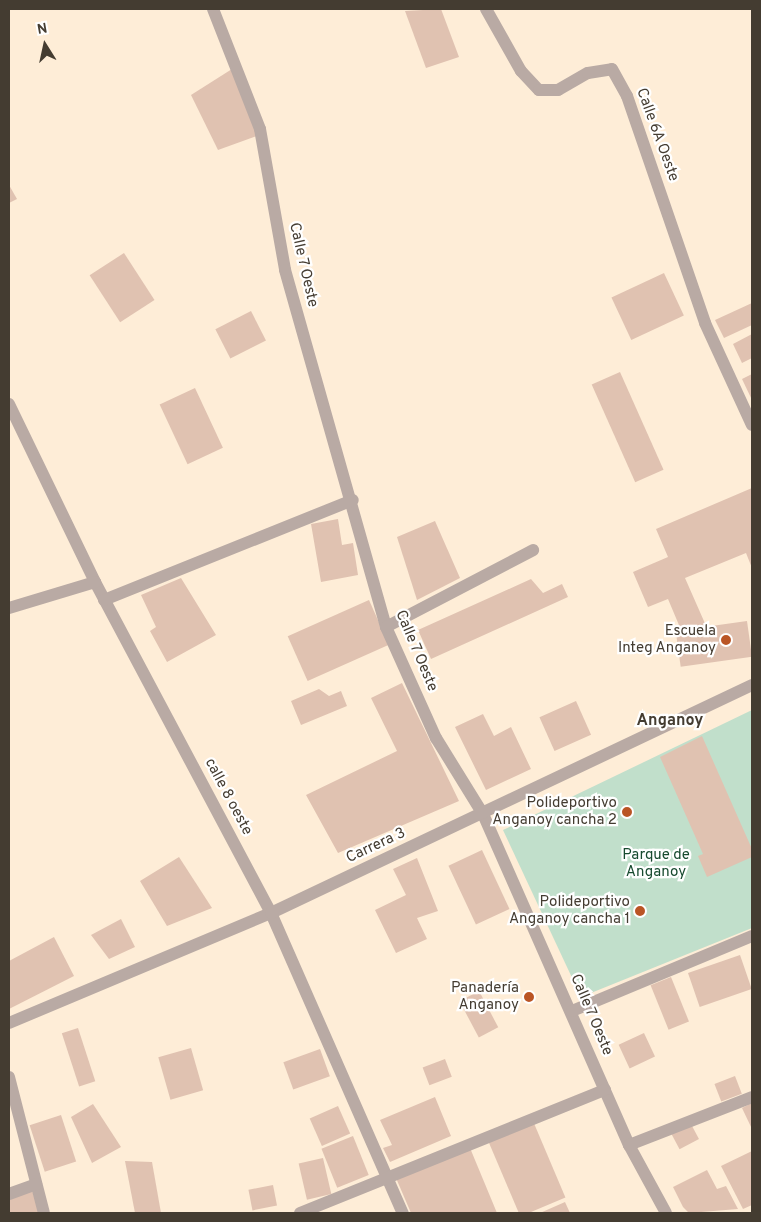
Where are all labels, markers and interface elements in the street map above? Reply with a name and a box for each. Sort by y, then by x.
north arrow [20,20,70,70]
text: N [36,20,49,39]
street label: Calle 6A Oeste [632,86,682,184]
street label: Calle 7 Oeste [284,220,322,310]
street label: Calle 7 Oeste [391,607,441,695]
place label: Escuela Integ Anganoy [617,622,716,657]
marker: Escuela Integ Anganoy [720,634,732,646]
district label: Anganoy [637,711,703,731]
street label: calle 8 oeste [200,756,256,838]
place label: Polideportivo Anganoy cancha 2 [492,794,617,829]
marker: Polideportivo Anganoy cancha 2 [621,806,633,818]
street label: Carrera 3 [344,824,408,868]
park label: Parque de Anganoy [622,846,690,881]
place label: Polideportivo Anganoy cancha 1 [509,893,630,928]
marker: Polideportivo Anganoy cancha 1 [634,905,646,917]
street label: Calle 7 Oeste [566,971,616,1059]
place label: Panadería Anganoy [451,979,519,1014]
marker: Panadería Anganoy [523,991,535,1003]

